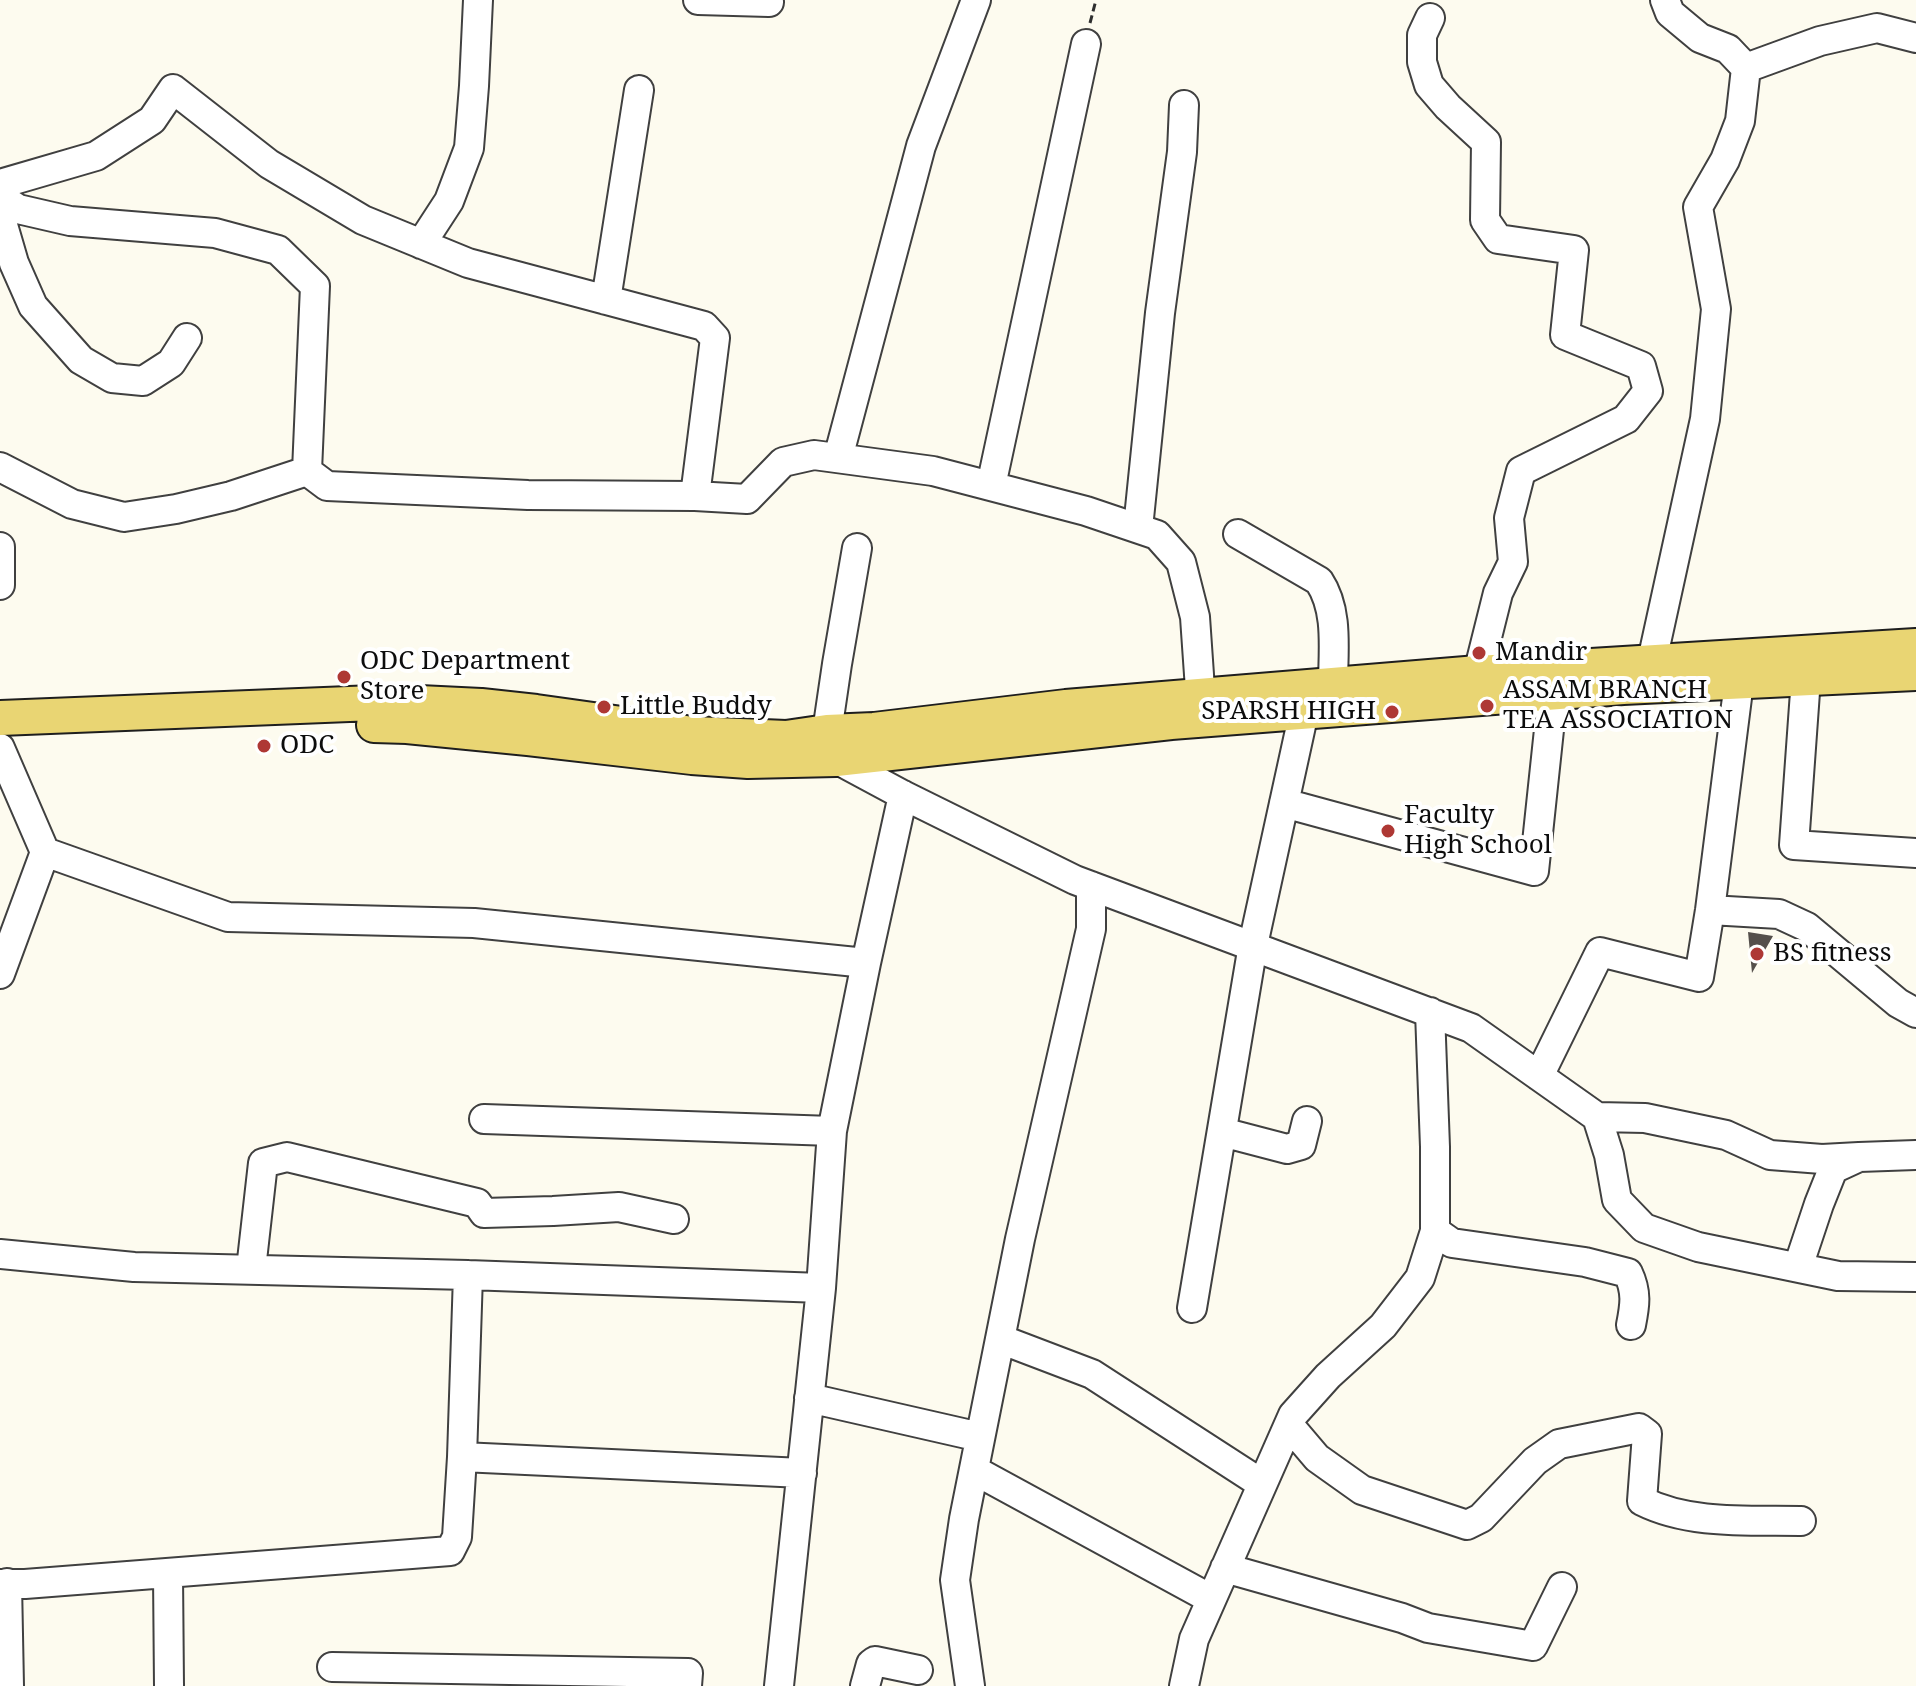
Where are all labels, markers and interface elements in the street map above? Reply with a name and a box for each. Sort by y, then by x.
place label: Mandir [1495,637,1587,669]
marker: Mandir [1470,644,1488,662]
place label: ODC Department Store [360,646,570,708]
marker: ODC Department Store [335,668,353,686]
place label: ASSAM BRANCH TEA ASSOCIATION [1503,675,1733,736]
place label: Little Buddy [620,691,772,723]
place label: SPARSH HIGH [1201,696,1376,728]
marker: ASSAM BRANCH TEA ASSOCIATION [1478,697,1496,715]
marker: Little Buddy [595,698,613,716]
marker: SPARSH HIGH [1383,703,1401,721]
place label: ODC [280,730,334,762]
marker: ODC [255,737,273,755]
place label: Faculty High School [1404,800,1552,862]
marker: Faculty High School [1379,822,1397,840]
place label: BS fitness [1773,938,1891,970]
marker: BS fitness [1748,945,1766,963]

